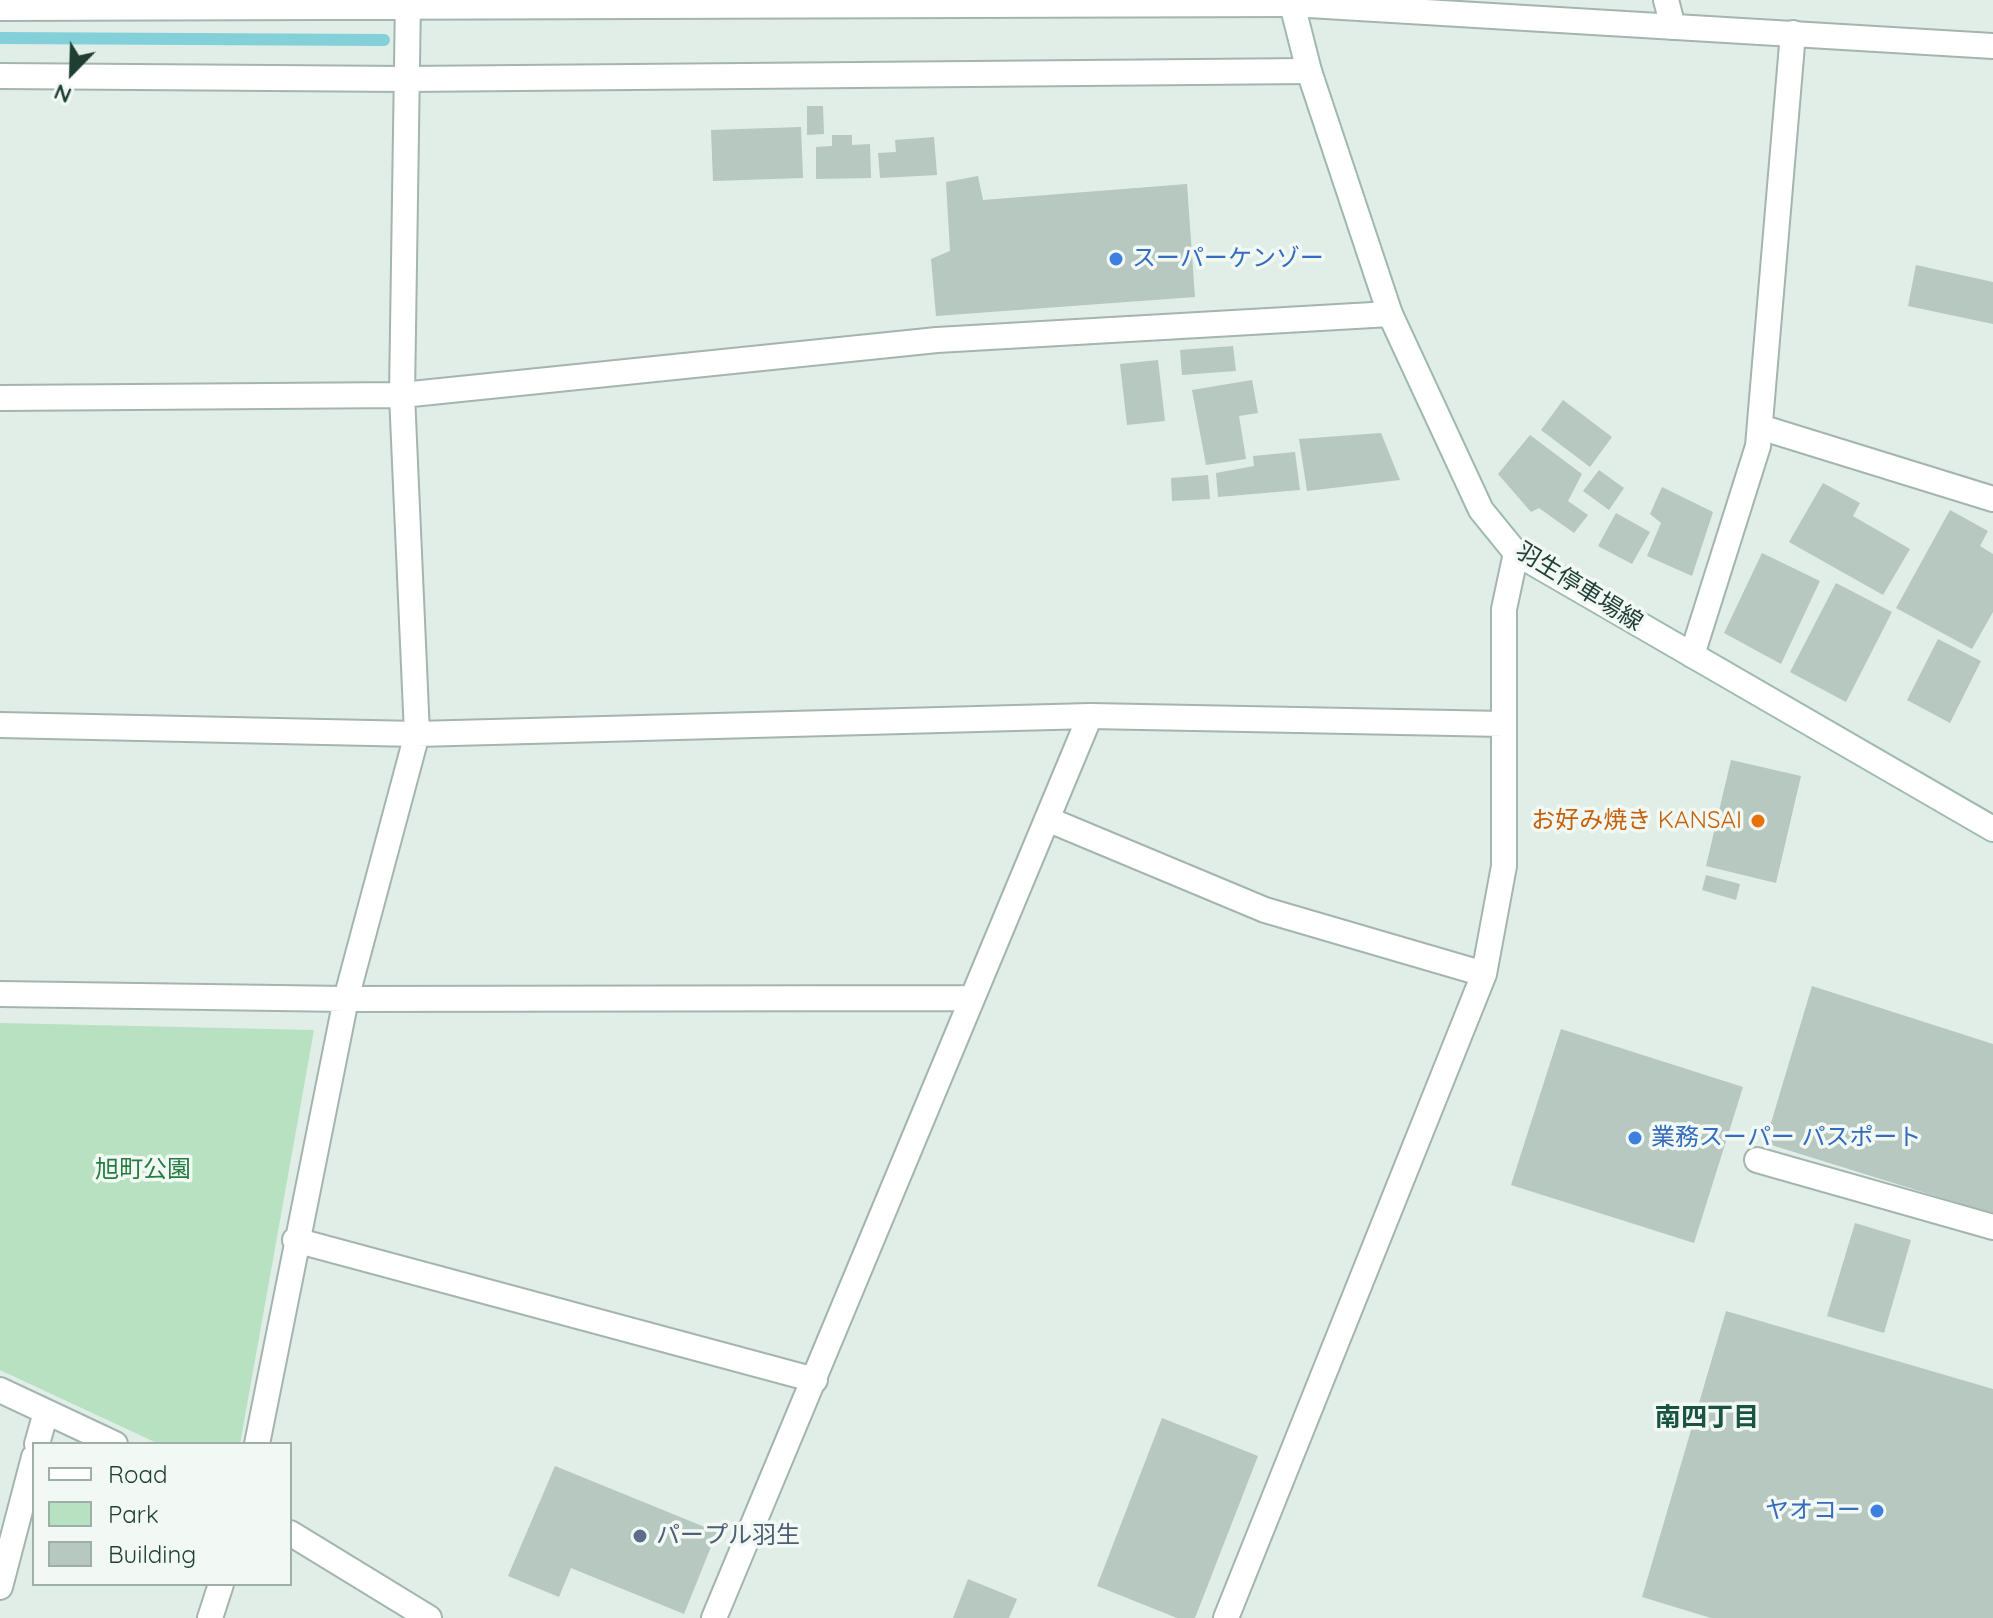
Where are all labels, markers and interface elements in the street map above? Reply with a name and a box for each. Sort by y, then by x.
north arrow [32,32,112,112]
text: N [50,78,76,110]
place label: スーパーケンゾー [1132,245,1324,273]
marker: スーパーケンゾー [1107,250,1125,268]
street label: 羽生停車場線 [1510,537,1648,637]
place label: お好み焼き KANSAI [1531,807,1742,835]
marker: お好み焼き KANSAI [1749,812,1767,830]
place label: 業務スーパー パスポート [1651,1124,1922,1152]
marker: 業務スーパー パスポート [1626,1129,1644,1147]
park label: 旭町公園 [95,1156,191,1184]
district label: 南四丁目 [1655,1402,1759,1434]
legend [32,1442,292,1586]
text: Road [108,1459,168,1489]
place label: ヤオコー [1765,1497,1861,1525]
text: Park [108,1499,159,1529]
marker: ヤオコー [1868,1502,1886,1520]
place label: パープル羽生 [656,1522,800,1550]
marker: パープル羽生 [631,1527,649,1545]
text: Building [108,1539,196,1569]

